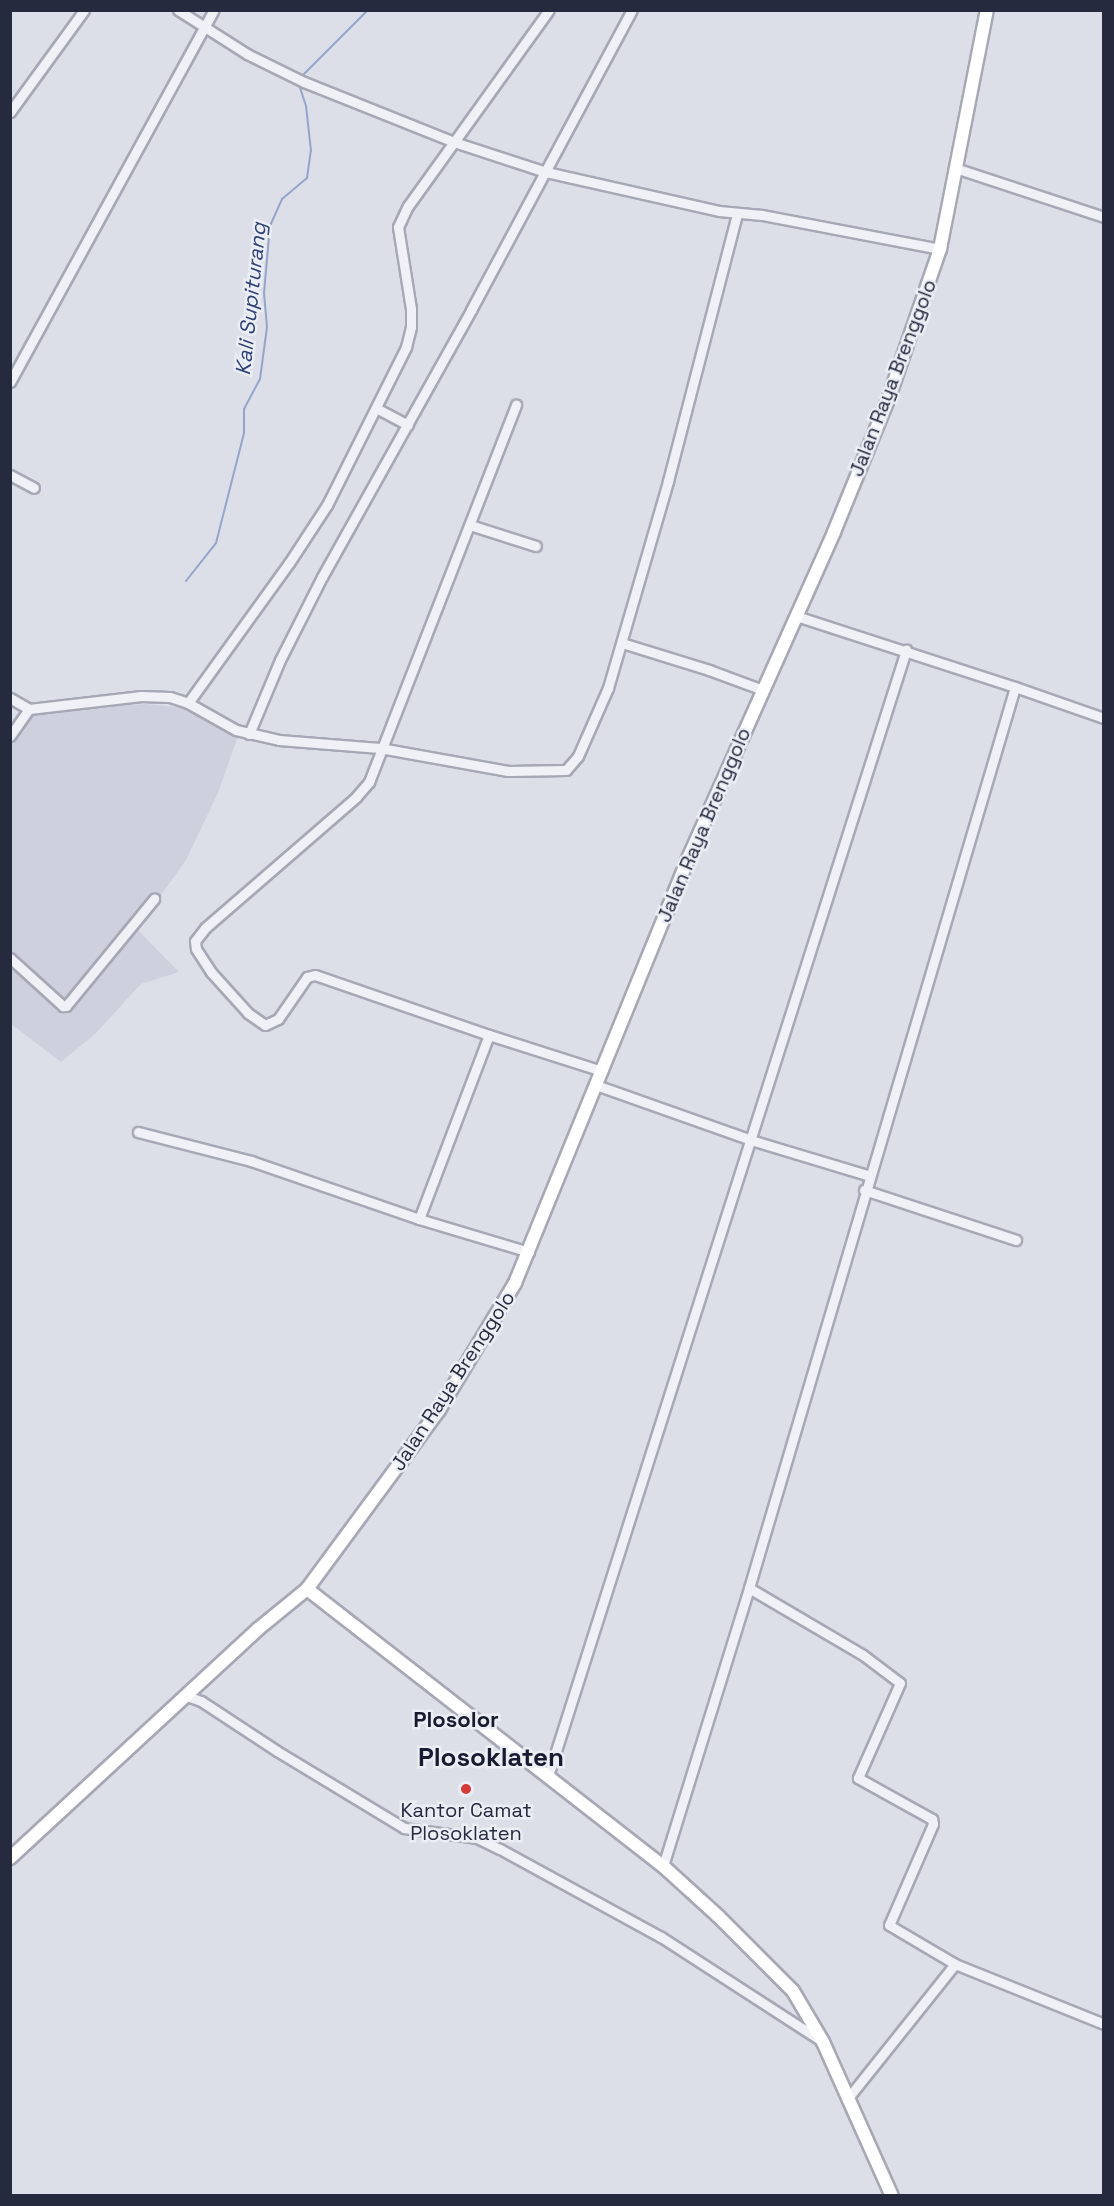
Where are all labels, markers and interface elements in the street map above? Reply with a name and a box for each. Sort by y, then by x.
water label: Kali Supiturang [230,221,272,377]
street label: Jalan Raya Brenggolo [844,276,942,480]
street label: Jalan Raya Brenggolo [652,724,756,926]
street label: Jalan Raya Brenggolo [386,1287,520,1475]
district label: Plosolor [413,1707,499,1733]
district label: Plosoklaten [418,1742,564,1774]
marker: Kantor Camat Plosoklaten [459,1782,473,1796]
place label: Kantor Camat Plosoklaten [400,1798,532,1845]

